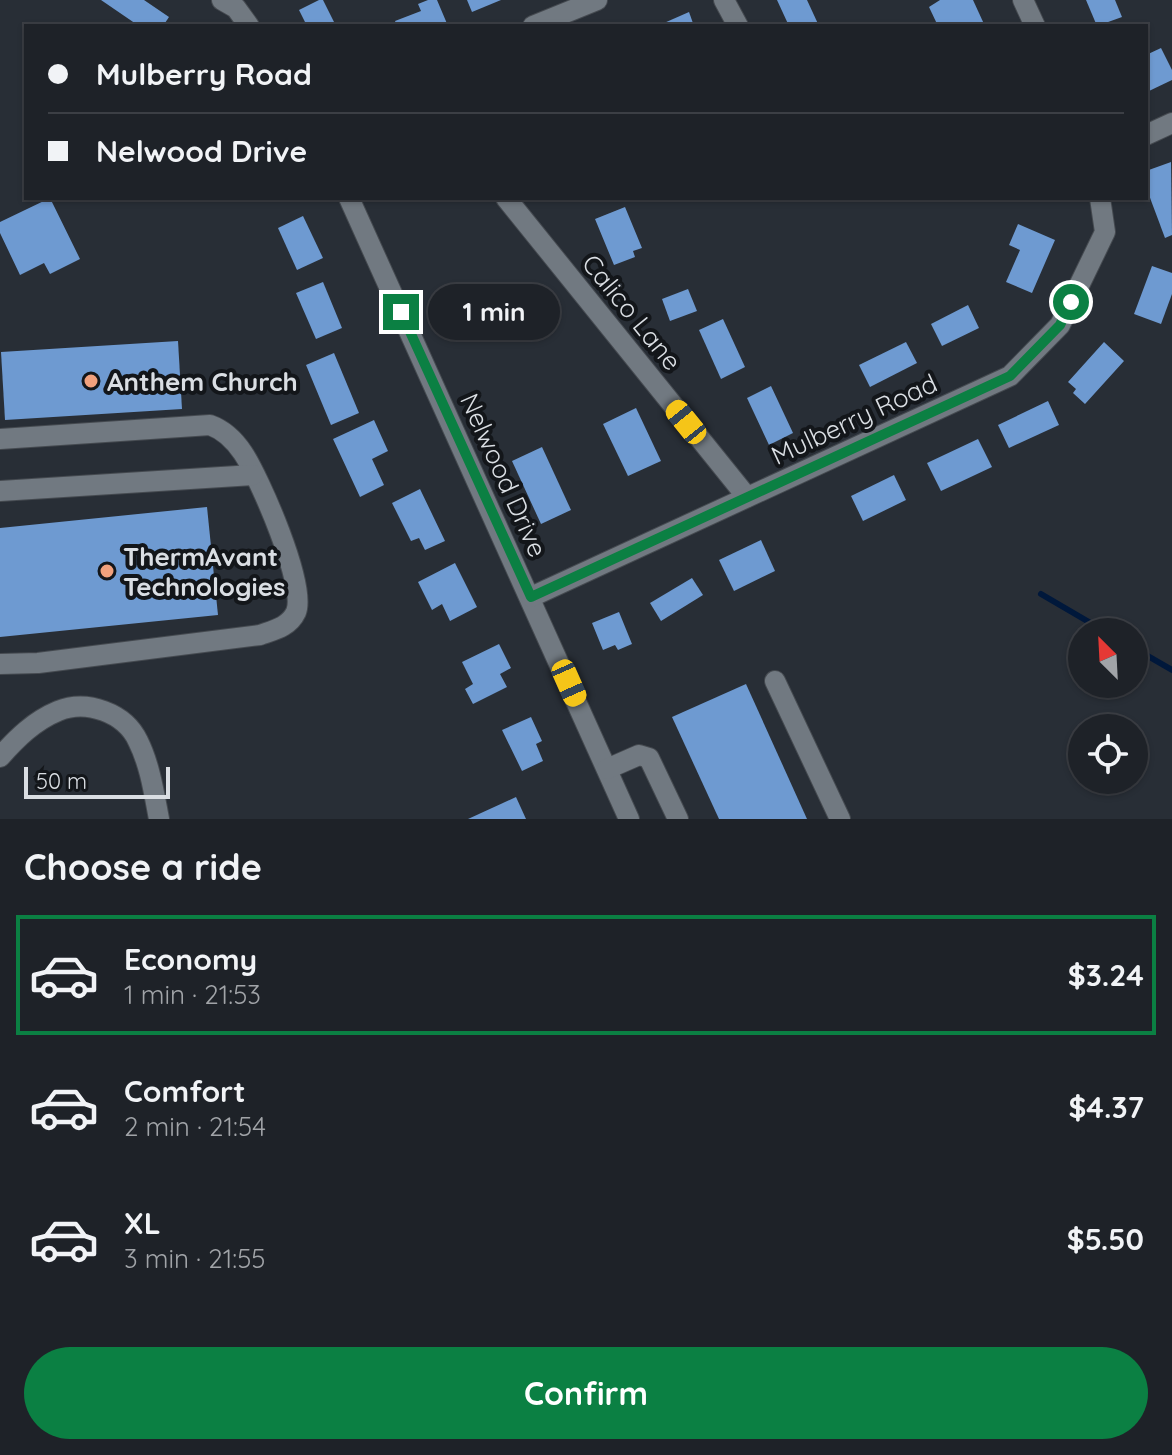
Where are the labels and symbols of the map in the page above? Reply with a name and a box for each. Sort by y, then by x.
street label: Calico Lane [575,247,689,377]
callout: 1 min [429,284,561,340]
route start [1053,284,1089,320]
route end [383,294,419,330]
place label: Anthem Church [107,365,298,398]
street label: Mulberry Road [766,366,942,472]
marker: Anthem Church [82,372,100,390]
street label: Nelwood Drive [453,388,555,562]
car [662,396,710,448]
place label: ThermAvant Technologies [123,540,286,603]
marker: ThermAvant Technologies [98,562,116,580]
north arrow [1068,618,1148,698]
car [548,656,590,710]
scale bar [24,763,170,799]

